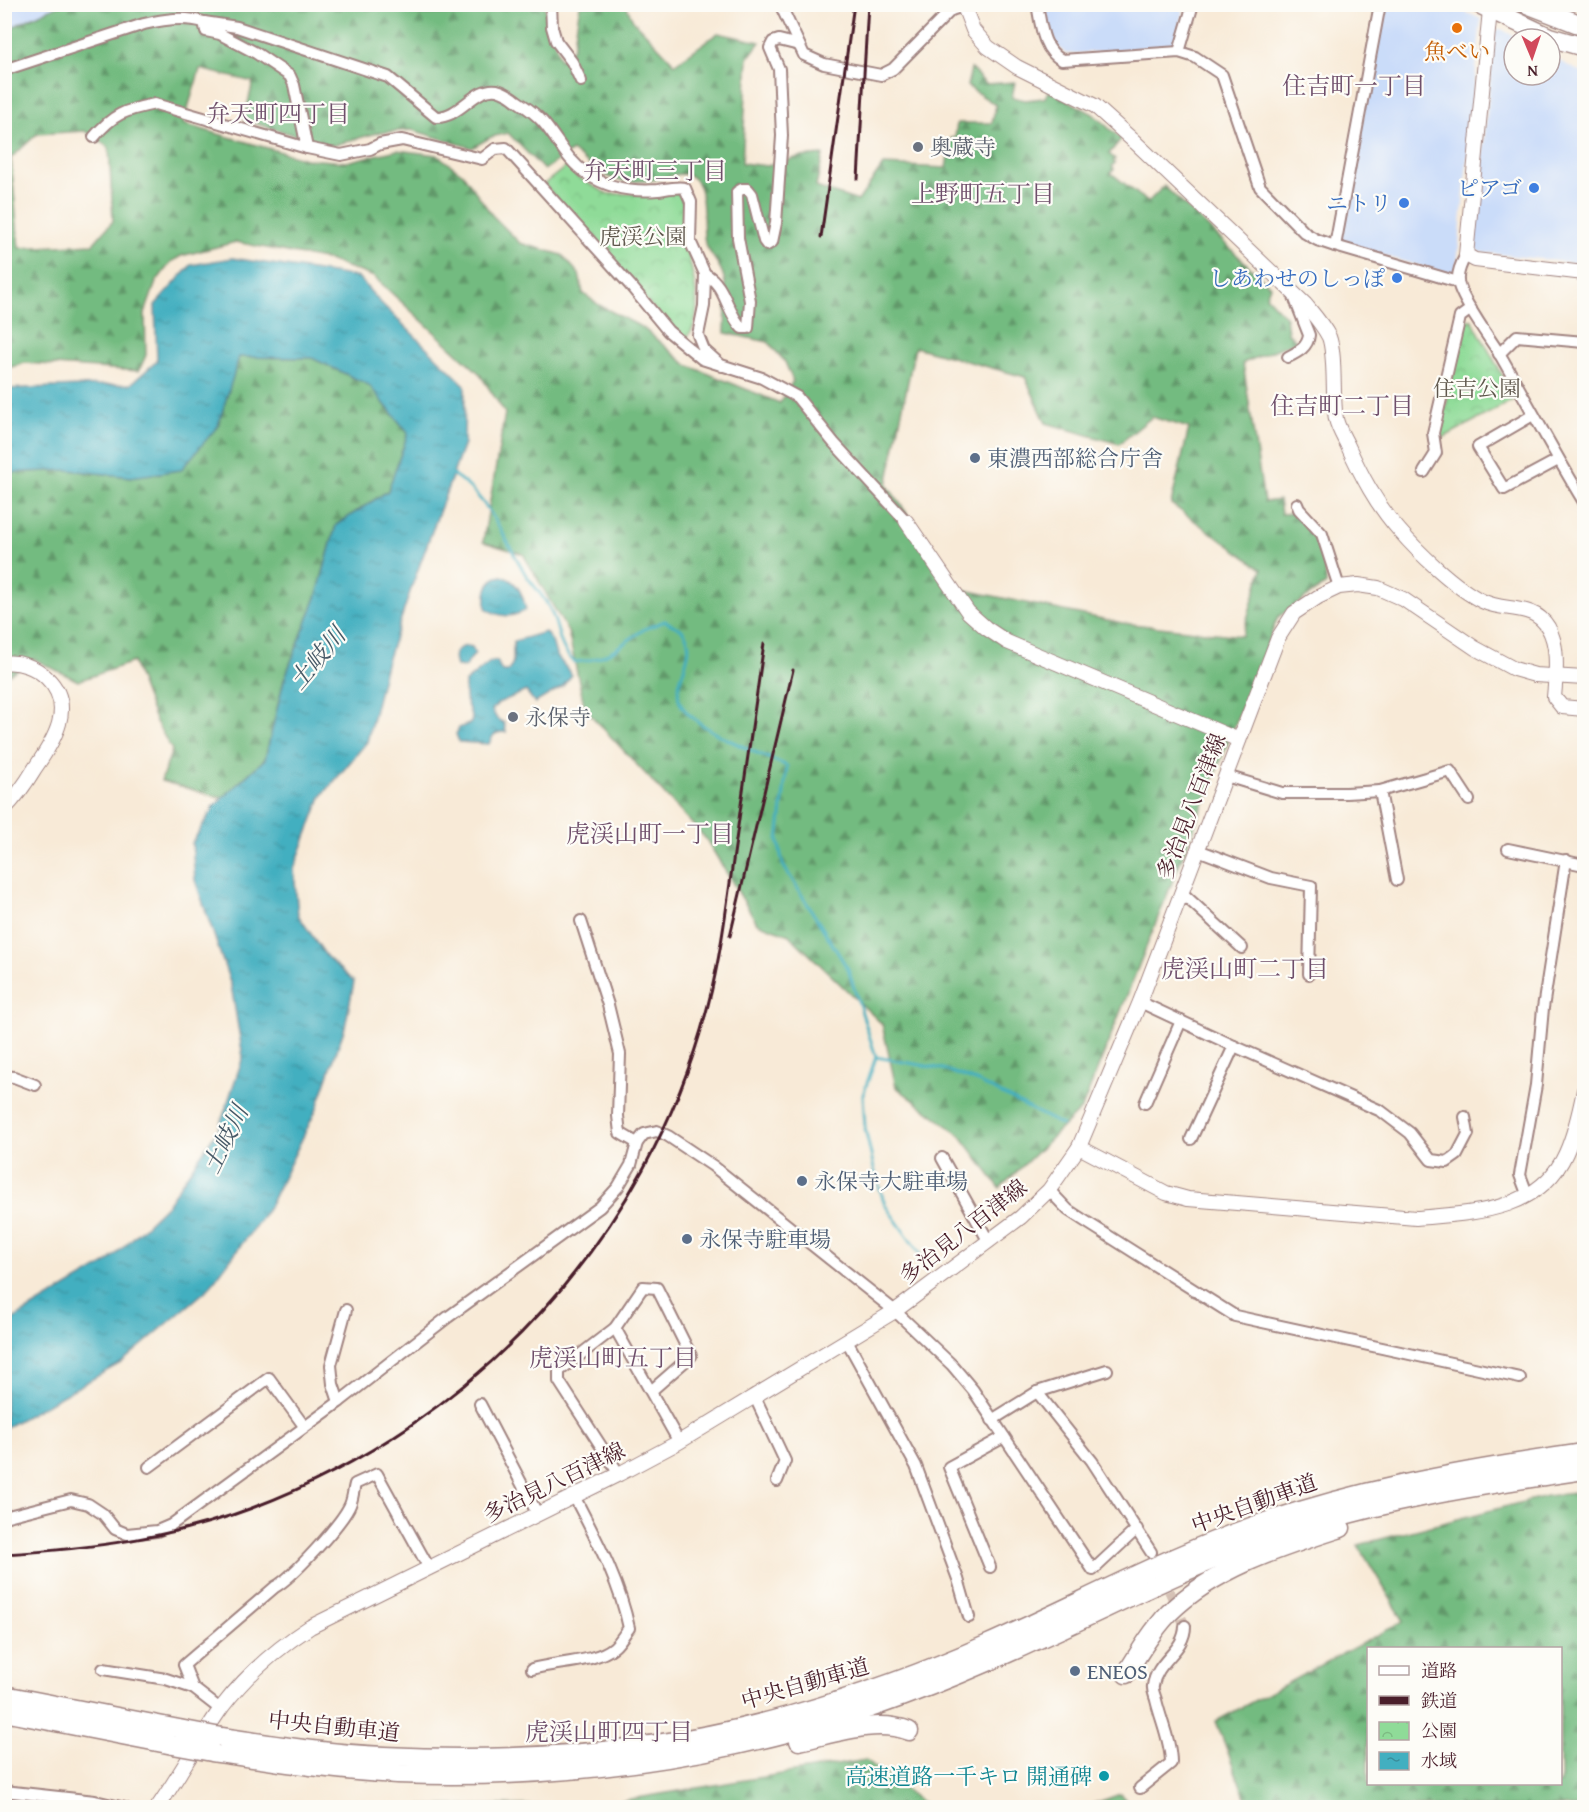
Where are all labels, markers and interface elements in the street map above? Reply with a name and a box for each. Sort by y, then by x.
marker: 魚べい [1450,21,1464,35]
north arrow [1502,27,1562,87]
place label: 魚べい [1424,35,1490,67]
text: N [1526,60,1538,84]
district label: 住吉町一丁目 [1282,68,1426,103]
district label: 弁天町四丁目 [206,96,350,131]
place label: 奥蔵寺 [930,131,996,163]
marker: 奥蔵寺 [911,140,925,154]
district label: 弁天町三丁目 [583,153,727,188]
place label: ピアゴ [1457,172,1522,204]
district label: 上野町五丁目 [911,176,1055,211]
marker: ピアゴ [1527,181,1541,195]
place label: ニトリ [1326,187,1392,219]
marker: ニトリ [1397,196,1411,210]
park label: 虎渓公園 [599,220,687,252]
place label: しあわせのしっぽ [1209,262,1385,294]
marker: しあわせのしっぽ [1390,271,1404,285]
park label: 住吉公園 [1433,372,1521,404]
district label: 住吉町二丁目 [1270,388,1414,423]
place label: 東濃西部総合庁舎 [987,442,1163,474]
marker: 東濃西部総合庁舎 [968,451,982,465]
water label: 土岐川 [280,617,355,697]
place label: 永保寺 [525,701,591,733]
marker: 永保寺 [506,710,520,724]
street label: 多治見八百津線 [1148,728,1234,884]
district label: 虎渓山町一丁目 [566,816,734,851]
district label: 虎渓山町二丁目 [1161,951,1329,986]
water label: 土岐川 [193,1096,258,1179]
place label: 永保寺大駐車場 [814,1165,968,1197]
street label: 多治見八百津線 [892,1171,1034,1291]
marker: 永保寺大駐車場 [795,1174,809,1188]
place label: 永保寺駐車場 [699,1223,831,1255]
marker: 永保寺駐車場 [680,1232,694,1246]
district label: 虎渓山町五丁目 [529,1340,697,1375]
street label: 多治見八百津線 [478,1434,630,1530]
street label: 中央自動車道 [1187,1465,1321,1541]
legend [1367,1647,1562,1785]
street label: 中央自動車道 [737,1649,873,1717]
place label: ENEOS [1087,1655,1148,1687]
text: 道路 [1421,1657,1457,1684]
marker: ENEOS [1068,1664,1082,1678]
text: 鉄道 [1421,1687,1457,1714]
street label: 中央自動車道 [267,1703,401,1749]
district label: 虎渓山町四丁目 [525,1714,693,1749]
text: 公園 [1421,1717,1457,1744]
text: 水域 [1421,1747,1457,1774]
place label: 高速道路一千キロ 開通碑 [845,1760,1092,1792]
marker: 高速道路一千キロ 開通碑 [1097,1769,1111,1783]

